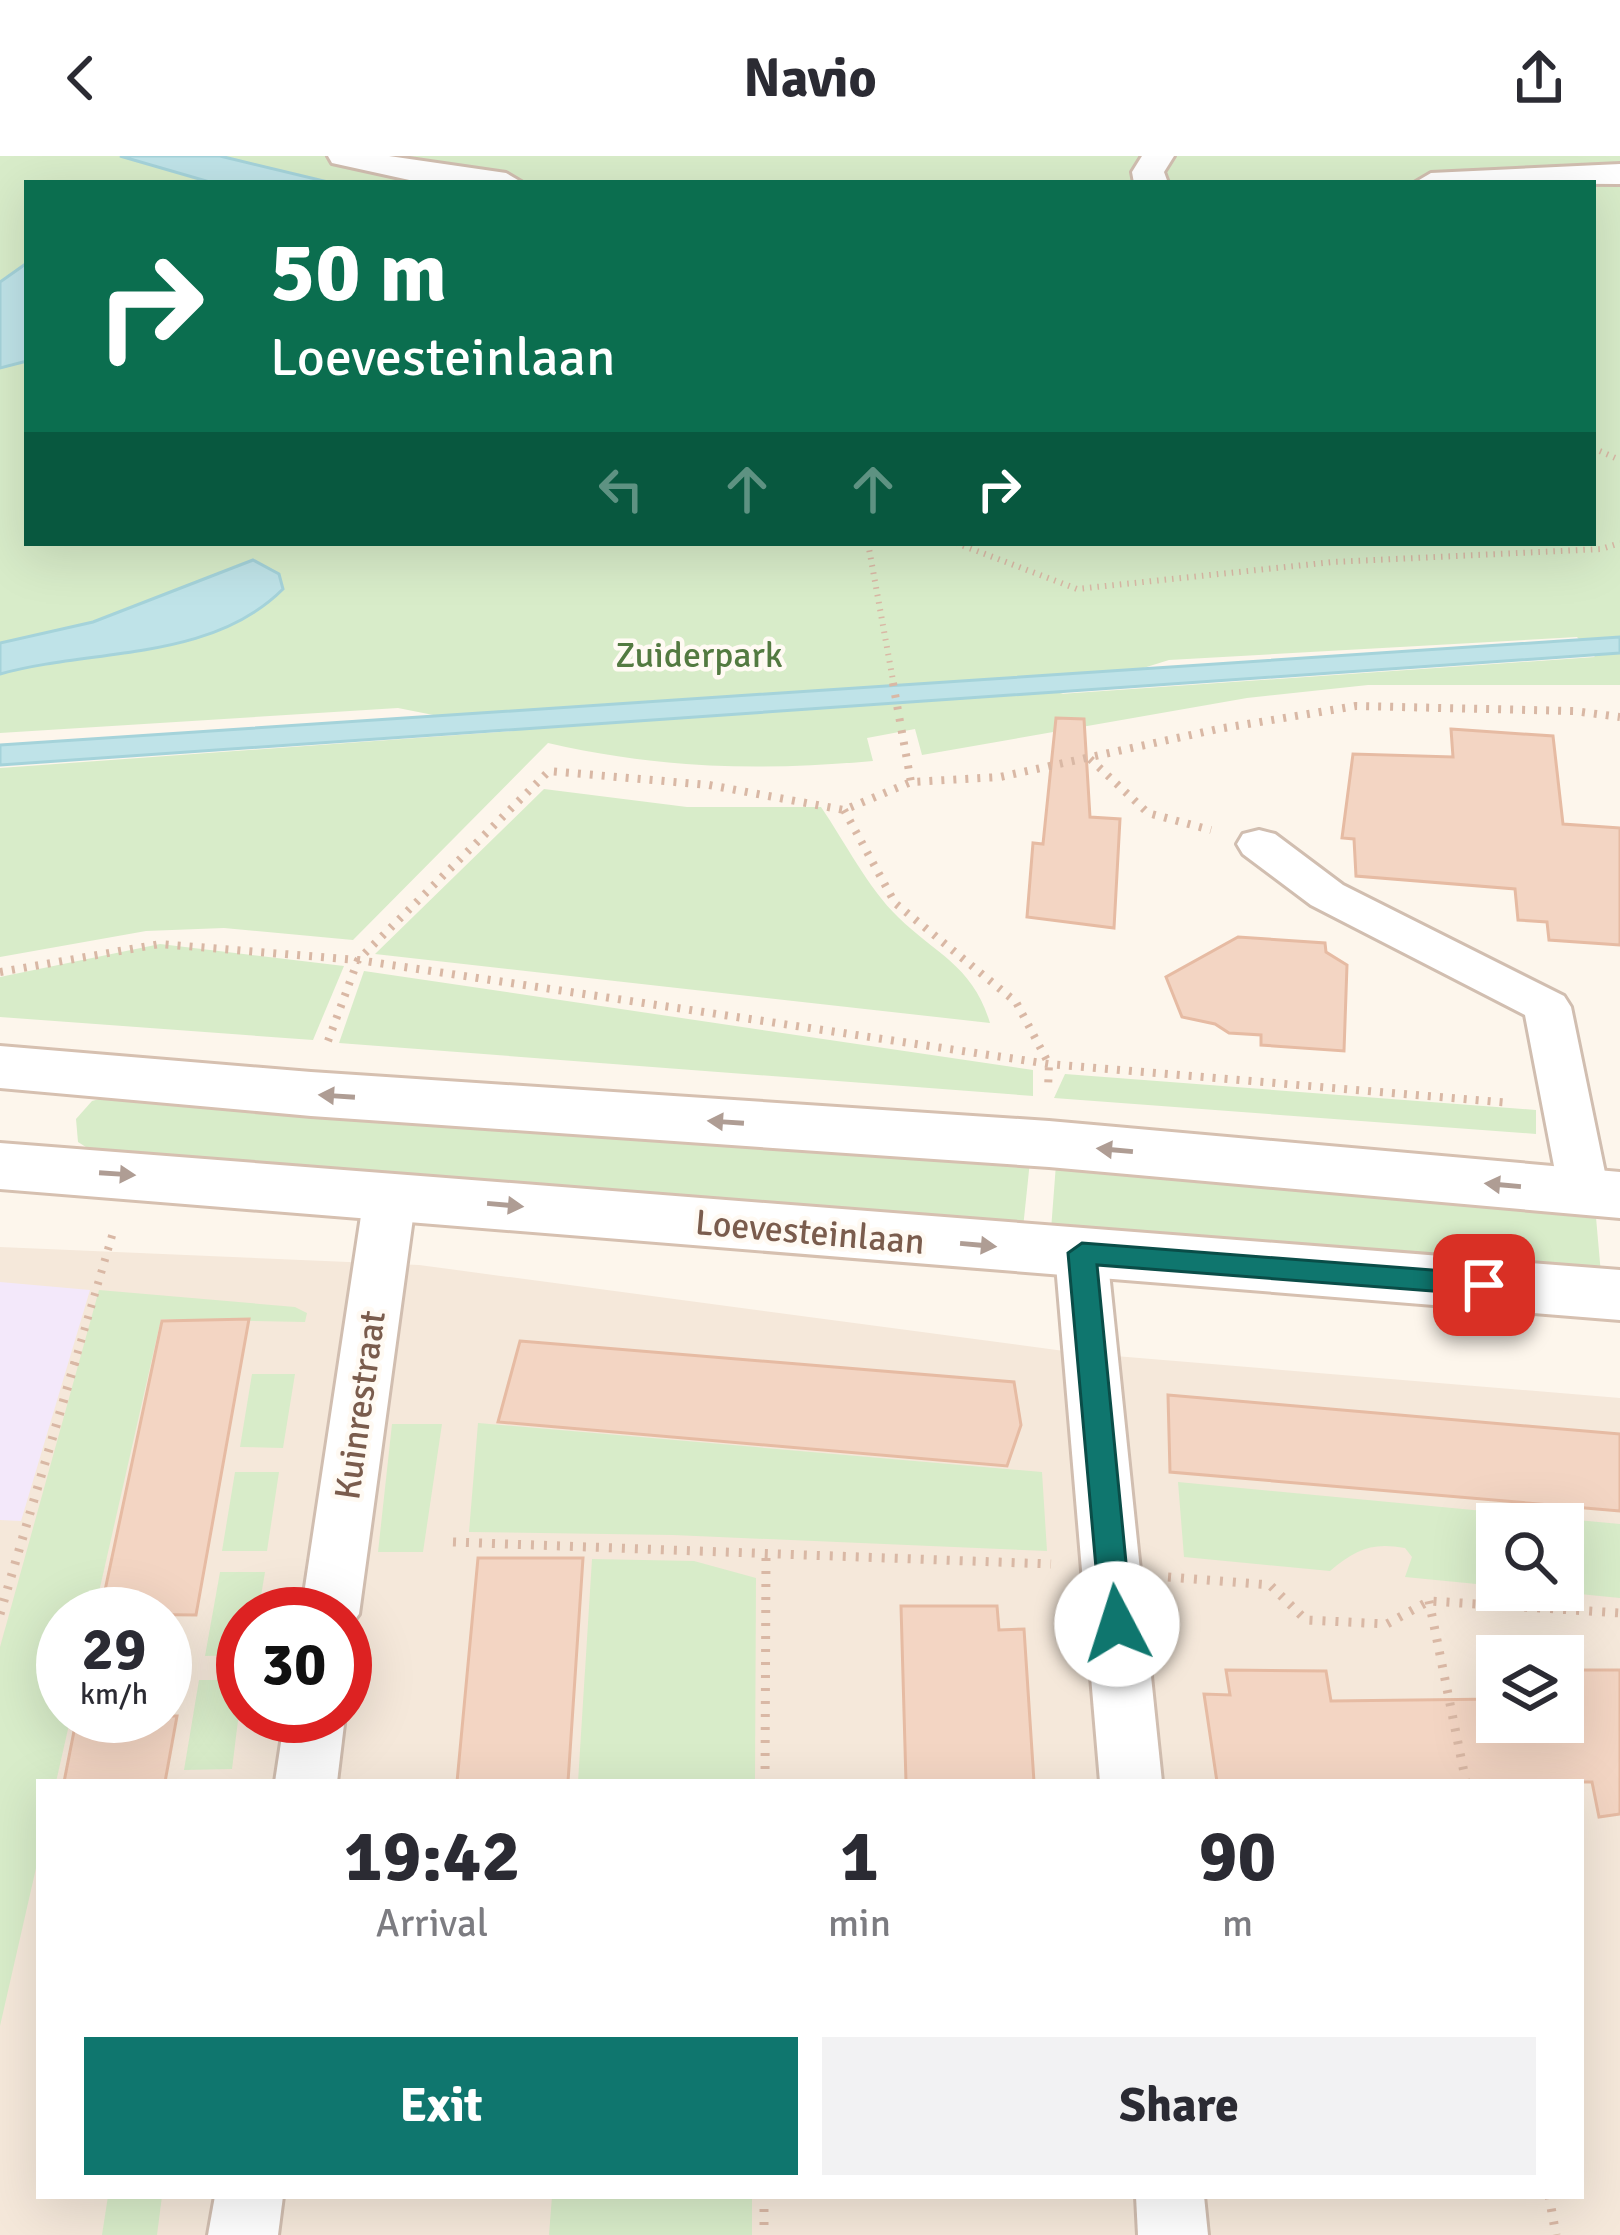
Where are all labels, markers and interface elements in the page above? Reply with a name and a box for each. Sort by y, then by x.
icon: back [48,45,114,111]
text: Navio [743,45,877,112]
icon: share [1506,45,1572,111]
text: 50 m [270,221,447,325]
icon: right [72,228,228,384]
text: Loevesteinlaan [270,324,615,391]
icon: left [588,456,654,522]
icon: ahead [714,456,780,522]
icon: ahead [840,456,906,522]
icon: right [966,456,1032,522]
park label: Zuiderpark [615,633,783,678]
one-way arrow [318,1086,355,1105]
one-way arrow [707,1113,744,1132]
one-way arrow [1096,1140,1133,1159]
one-way arrow [99,1165,136,1184]
one-way arrow [1484,1175,1522,1194]
one-way arrow [487,1196,525,1215]
street label: Loevesteinlaan [693,1200,927,1265]
pin [1433,1234,1535,1336]
one-way arrow [960,1236,997,1255]
icon: arrive [1451,1252,1517,1318]
street label: Kuinrestraat [325,1308,396,1503]
map controls [1476,1503,1584,1743]
button: search [1476,1503,1584,1611]
position arrow [1054,1561,1180,1687]
speed limit sign: 30 [216,1587,372,1743]
text: 29 [82,1613,146,1687]
button: layers [1476,1635,1584,1743]
text: km/h [80,1676,148,1713]
text: 19:42 [344,1812,520,1901]
text: 1 [840,1812,879,1901]
text: 90 [1199,1812,1276,1901]
text: Arrival [376,1899,488,1947]
text: min [828,1899,891,1947]
text: m [1222,1899,1253,1947]
button: Exit [84,2037,798,2175]
button: Share [822,2037,1536,2175]

